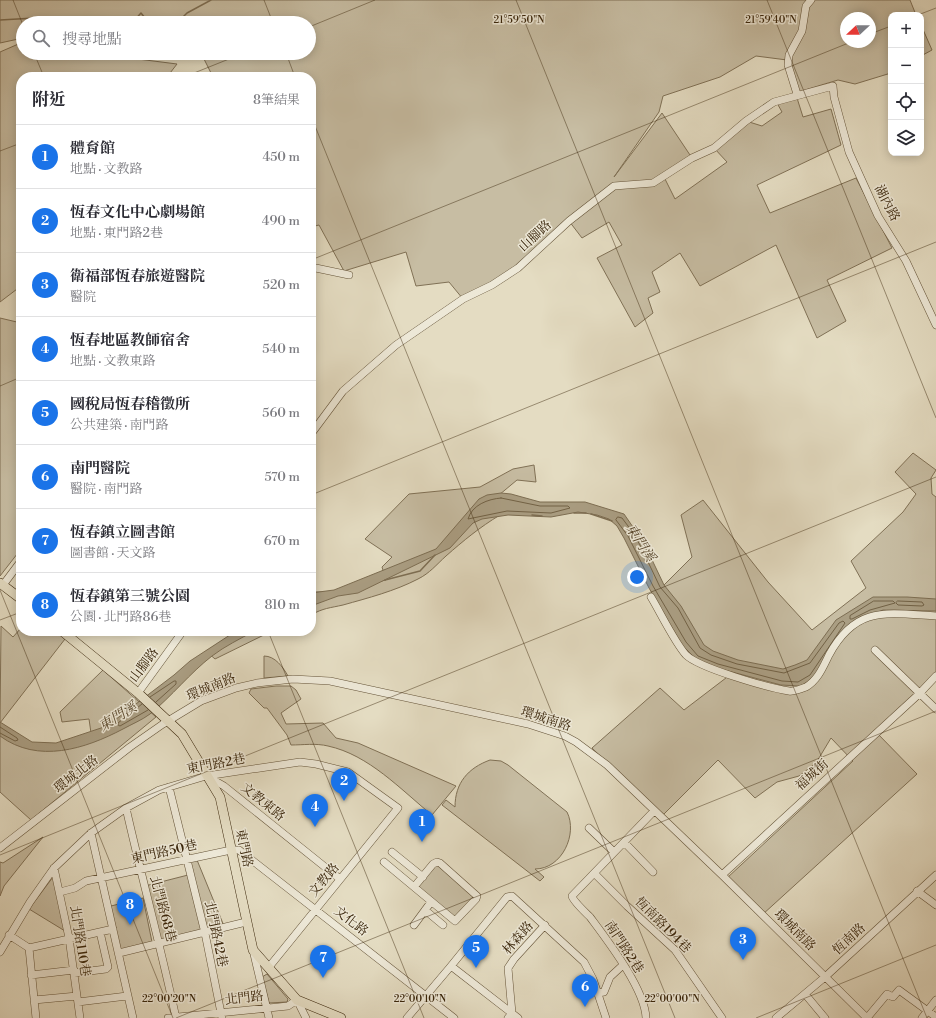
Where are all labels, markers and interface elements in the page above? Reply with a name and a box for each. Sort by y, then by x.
north arrow [840,12,876,48]
map controls [888,12,924,156]
button: + [888,12,924,48]
text: 21°59'50"N [493,14,545,26]
text: 21°59'40"N [745,14,797,26]
search box [16,16,316,60]
icon: search [30,27,52,49]
text: 搜尋地點 [62,30,122,49]
button: − [888,48,924,84]
button: locate [888,84,924,120]
text: 附近 [32,89,66,111]
text: 8筆結果 [253,92,300,108]
button: layers [888,120,924,156]
text: 體育館 [70,139,115,158]
text: 1 [42,149,48,165]
text: 450 m [262,149,300,165]
text: 地點 · 文教路 [70,161,143,177]
street label: 湖內路 [871,182,903,224]
text: 恆春文化中心劇場館 [70,203,205,222]
text: 2 [41,213,49,229]
text: 490 m [262,213,300,229]
street label: 山腳路 [515,217,555,255]
text: 地點 · 東門路2巷 [70,225,163,241]
text: 衛福部恆春旅遊醫院 [70,267,205,286]
text: 3 [41,277,49,293]
text: 520 m [263,277,300,293]
text: 醫院 [70,289,96,305]
text: 恆春地區教師宿舍 [70,331,190,350]
text: 4 [41,341,49,357]
text: 540 m [262,341,300,357]
text: 地點 · 文教東路 [70,353,156,369]
text: 國稅局恆春稽徵所 [70,395,190,414]
text: 5 [41,405,49,421]
text: 560 m [262,405,300,421]
text: 公共建築 · 南門路 [70,417,169,433]
text: 南門醫院 [70,459,130,478]
text: 6 [41,469,49,485]
text: 570 m [264,469,300,485]
text: 醫院 · 南門路 [70,481,143,497]
water label: 東門溪 [621,520,660,567]
text: 恆春鎮立圖書館 [70,523,175,542]
text: 7 [41,533,49,549]
text: 670 m [264,533,300,549]
text: 圖書館 · 天文路 [70,545,156,561]
your location [627,567,647,587]
text: 恆春鎮第三號公園 [70,587,190,606]
text: 8 [41,597,49,613]
text: 810 m [264,597,300,613]
text: 公園 · 北門路86巷 [70,609,171,625]
street label: 山腳路 [126,645,162,685]
street label: 環城南路 [184,670,238,704]
water label: 東門溪 [95,697,142,736]
street label: 環城南路 [519,703,573,735]
street label: 東門路2巷 [185,750,247,778]
street label: 環城北路 [51,752,101,796]
street label: 福城街 [792,756,832,794]
pin: 2 [331,768,357,801]
street label: 文教東路 [238,779,288,825]
pin: 4 [302,794,328,827]
pin: 1 [409,809,435,842]
street label: 東門路 [232,827,256,869]
street label: 東門路50巷 [129,837,199,867]
street label: 文教路 [305,860,343,900]
street label: 北門路68巷 [146,874,180,944]
pin: 8 [117,892,143,925]
street label: 恆南路194巷 [632,894,694,956]
street label: 北門路42巷 [201,899,231,969]
street label: 文化路 [331,903,371,939]
street label: 北門路110巷 [66,904,94,978]
street label: 環城南路 [771,906,819,954]
street label: 林森路 [499,918,537,958]
street label: 南門路2巷 [601,918,647,976]
street label: 恆南路 [829,920,869,958]
pin: 3 [730,927,756,960]
pin: 5 [463,935,489,968]
pin: 7 [310,945,336,978]
pin: 6 [572,974,598,1007]
street label: 北門路 [224,988,264,1008]
text: 22°00'20"N [142,993,197,1005]
text: 22°00'10"N [394,993,447,1005]
text: 22°00'00"N [644,993,700,1005]

